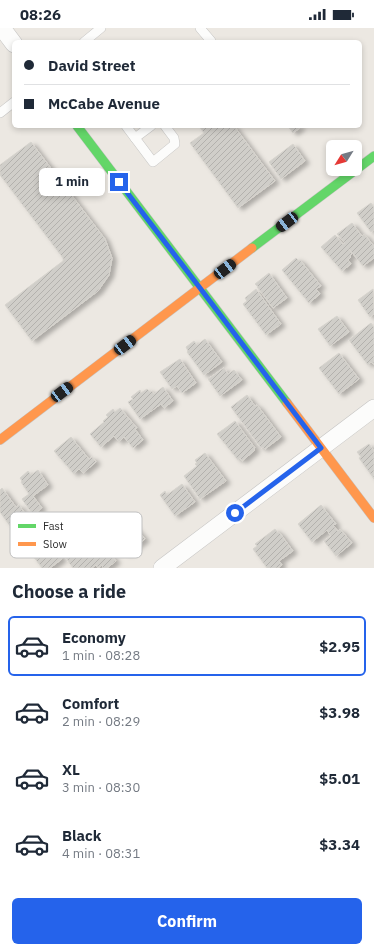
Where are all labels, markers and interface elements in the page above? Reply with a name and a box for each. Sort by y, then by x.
text: 08:26 [20,5,61,24]
text: David Street [48,56,135,75]
text: McCabe Avenue [48,94,160,113]
north arrow [326,140,362,176]
map controls [326,140,362,176]
callout: 1 min [39,168,105,196]
text: 1 min [55,173,89,190]
route end [110,173,128,191]
car [274,210,300,234]
car [212,257,238,281]
car [112,333,138,357]
car [49,380,75,404]
route start [226,504,244,522]
legend [10,512,142,558]
text: Fast [43,519,64,533]
text: Slow [43,537,67,551]
text: Choose a ride [12,580,126,603]
icon: car [14,628,50,664]
text: Economy [62,628,126,647]
text: $2.95 [319,637,360,656]
text: 1 min · 08:28 [62,647,140,664]
icon: car [14,694,50,730]
text: Comfort [62,694,119,713]
text: $3.98 [319,703,360,722]
text: 2 min · 08:29 [62,713,140,730]
icon: car [14,760,50,796]
text: XL [62,760,80,779]
text: $5.01 [319,769,360,788]
text: 3 min · 08:30 [62,779,140,796]
icon: car [14,826,50,862]
text: Black [62,826,102,845]
text: $3.34 [319,835,360,854]
text: 4 min · 08:31 [62,845,140,862]
button: Confirm [12,898,362,944]

